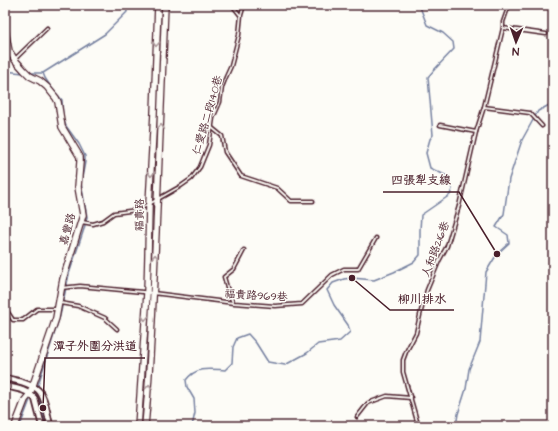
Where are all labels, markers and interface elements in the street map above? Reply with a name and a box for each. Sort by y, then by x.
north arrow [496,22,536,62]
one-way arrow [152,41,161,47]
text: N [512,44,519,59]
street label: 仁愛路二段140巷 [189,74,226,157]
one-way arrow [156,124,165,130]
callout: 四張犁支線 [383,168,459,192]
one-way arrow [146,171,155,177]
text: 四張犁支線 [391,172,451,189]
street label: 福貴路 [132,198,147,232]
street label: 嘉豐路 [56,211,79,247]
street label: 人和路216巷 [418,219,453,279]
one-way arrow [151,254,159,260]
street label: 福貴路969巷 [224,286,288,305]
callout: 柳川排水 [390,286,454,310]
text: 柳川排水 [398,291,447,308]
one-way arrow [141,315,150,321]
callout: 潭子外圍分洪道 [45,334,145,358]
text: 潭子外圍分洪道 [53,338,137,355]
one-way arrow [144,384,153,390]

